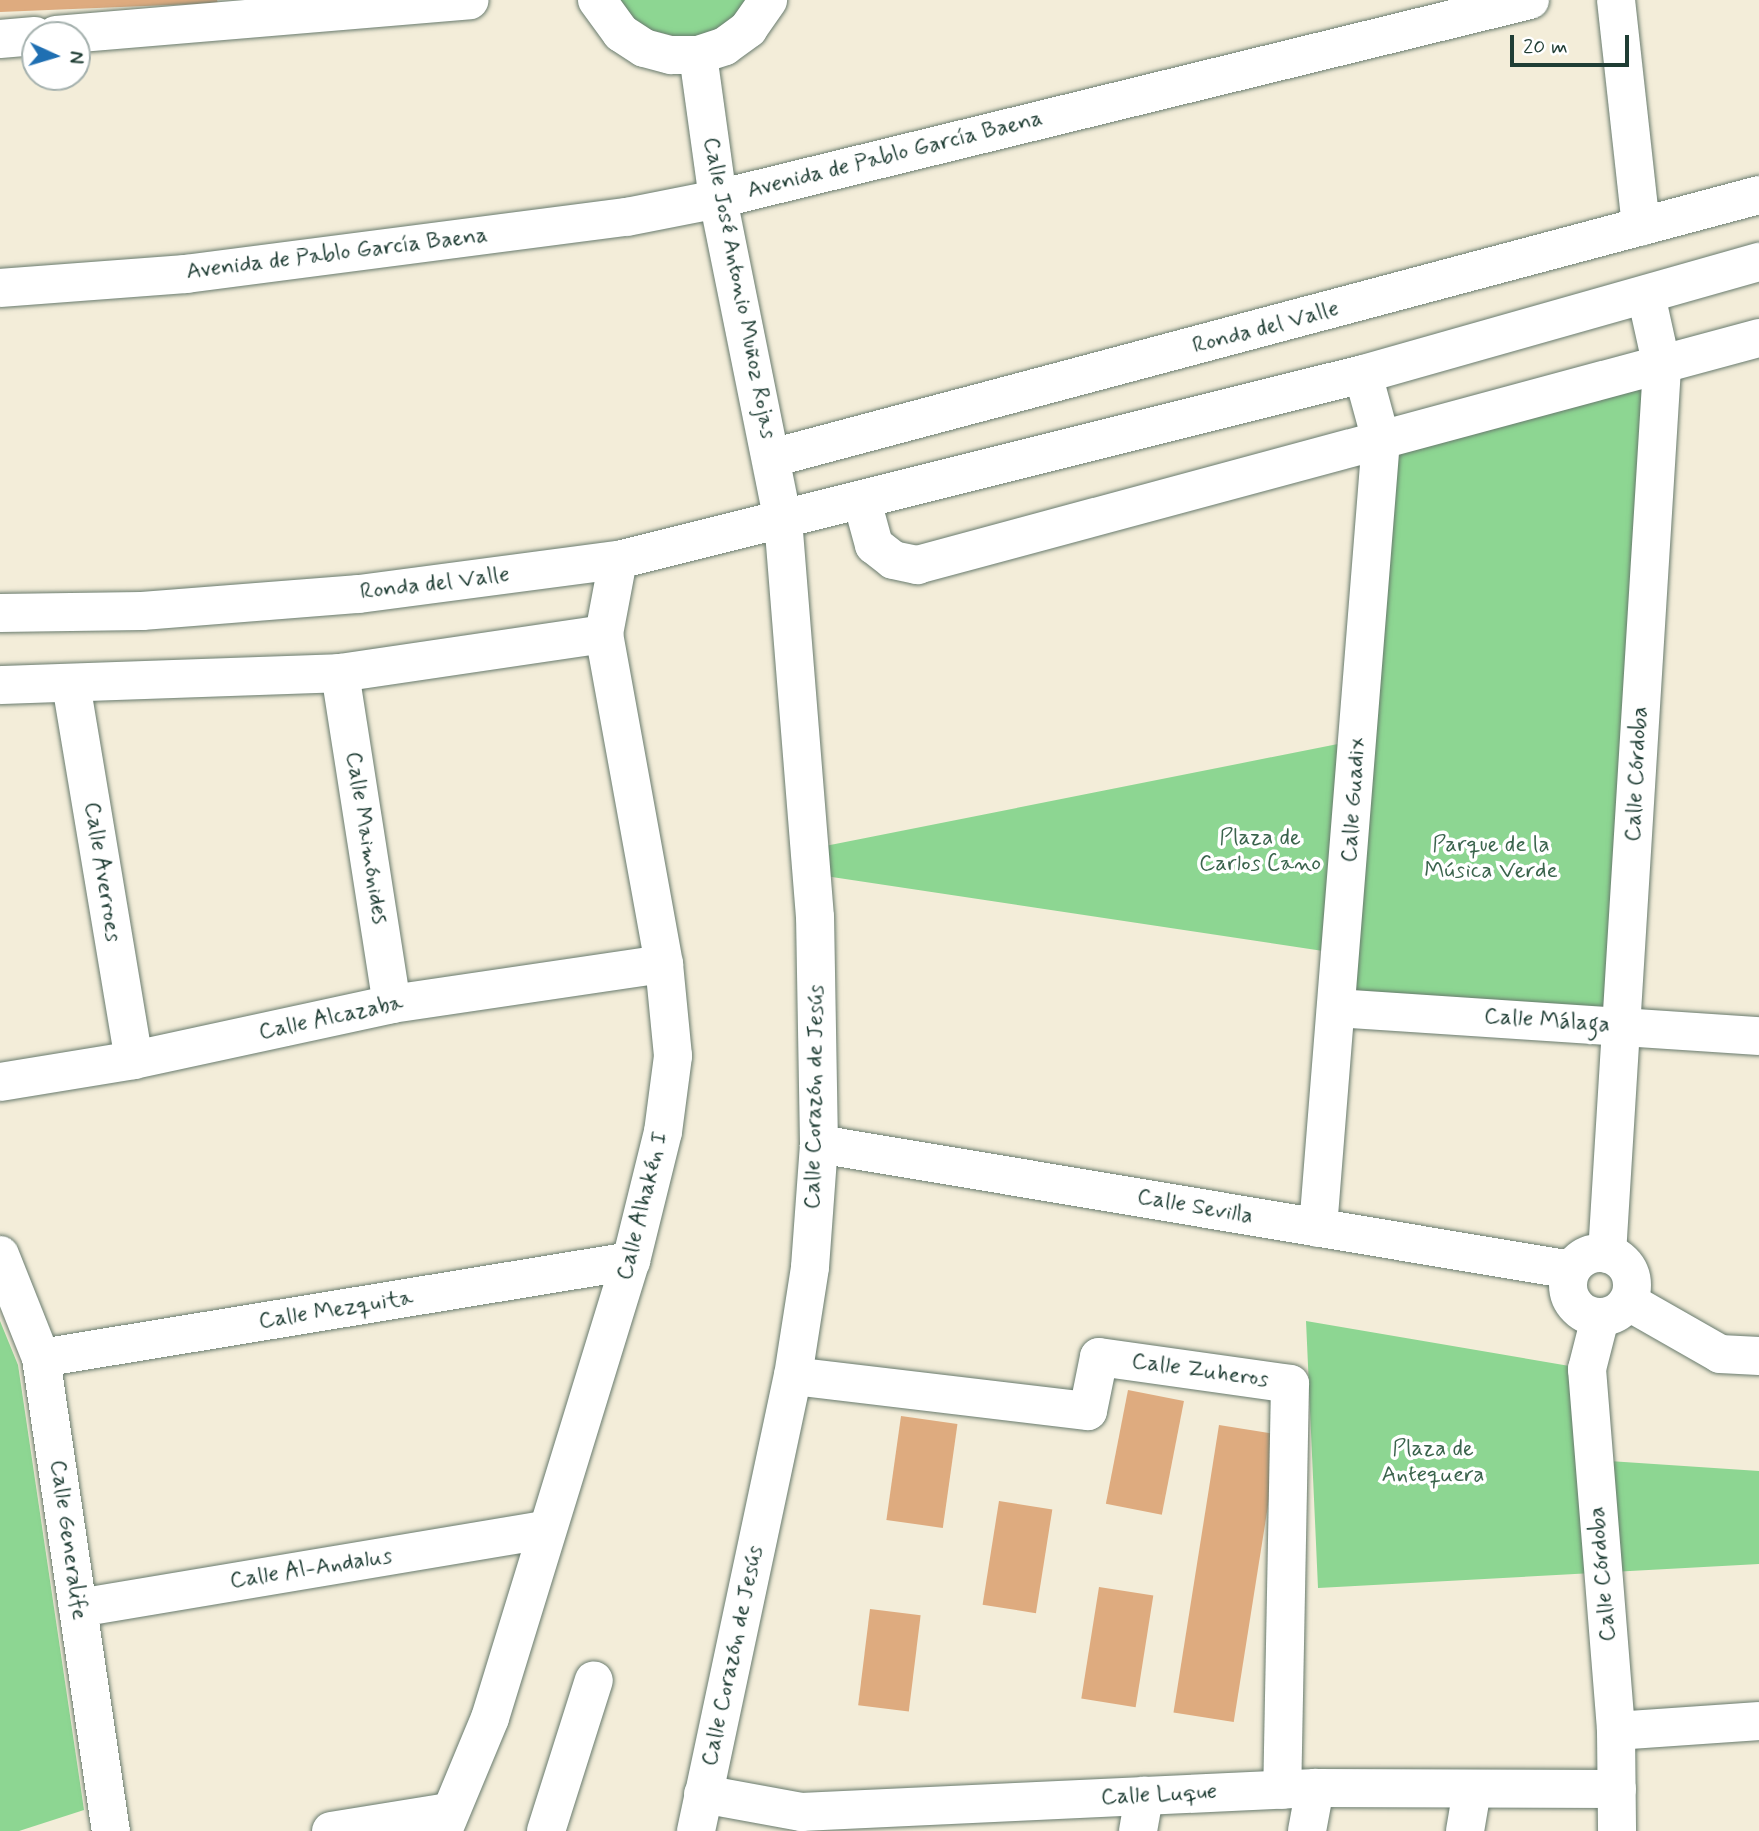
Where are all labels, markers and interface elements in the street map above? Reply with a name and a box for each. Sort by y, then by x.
north arrow [21,21,91,91]
scale bar [1514,21,1633,65]
text: 20 m [1523,33,1568,61]
text: N [63,50,88,65]
street label: Avenida de Pablo García Baena [745,105,1045,205]
street label: Calle José Antonio Muñoz Rojas [696,133,782,443]
street label: Avenida de Pablo García Baena [186,222,488,286]
street label: Ronda del Valle [1192,296,1340,360]
street label: Ronda del Valle [361,561,509,607]
street label: Calle Córdoba [1620,706,1654,842]
street label: Calle Guadix [1336,738,1372,862]
street label: Calle Maimónides [339,751,393,925]
street label: Calle Averroes [77,801,127,943]
park label: Plaza de Carlos Cano [1201,824,1319,878]
park label: Parque de la Música Verde [1426,831,1556,885]
street label: Calle Corazón de Jesús [799,984,831,1210]
street label: Calle Alcazaba [256,989,406,1047]
street label: Calle Málaga [1483,1003,1611,1039]
street label: Calle Alhakén I [611,1129,675,1283]
street label: Calle Sevilla [1133,1183,1257,1231]
street label: Calle Mezquita [259,1285,413,1335]
street label: Calle Zuheros [1131,1348,1269,1394]
park label: Plaza de Antequera [1382,1435,1484,1489]
street label: Calle Generalife [43,1457,93,1623]
street label: Calle Córdoba [1583,1505,1623,1643]
street label: Calle Al-Andalus [228,1543,394,1595]
street label: Calle Corazón de Jesús [696,1543,770,1769]
street label: Calle Luque [1103,1778,1215,1812]

